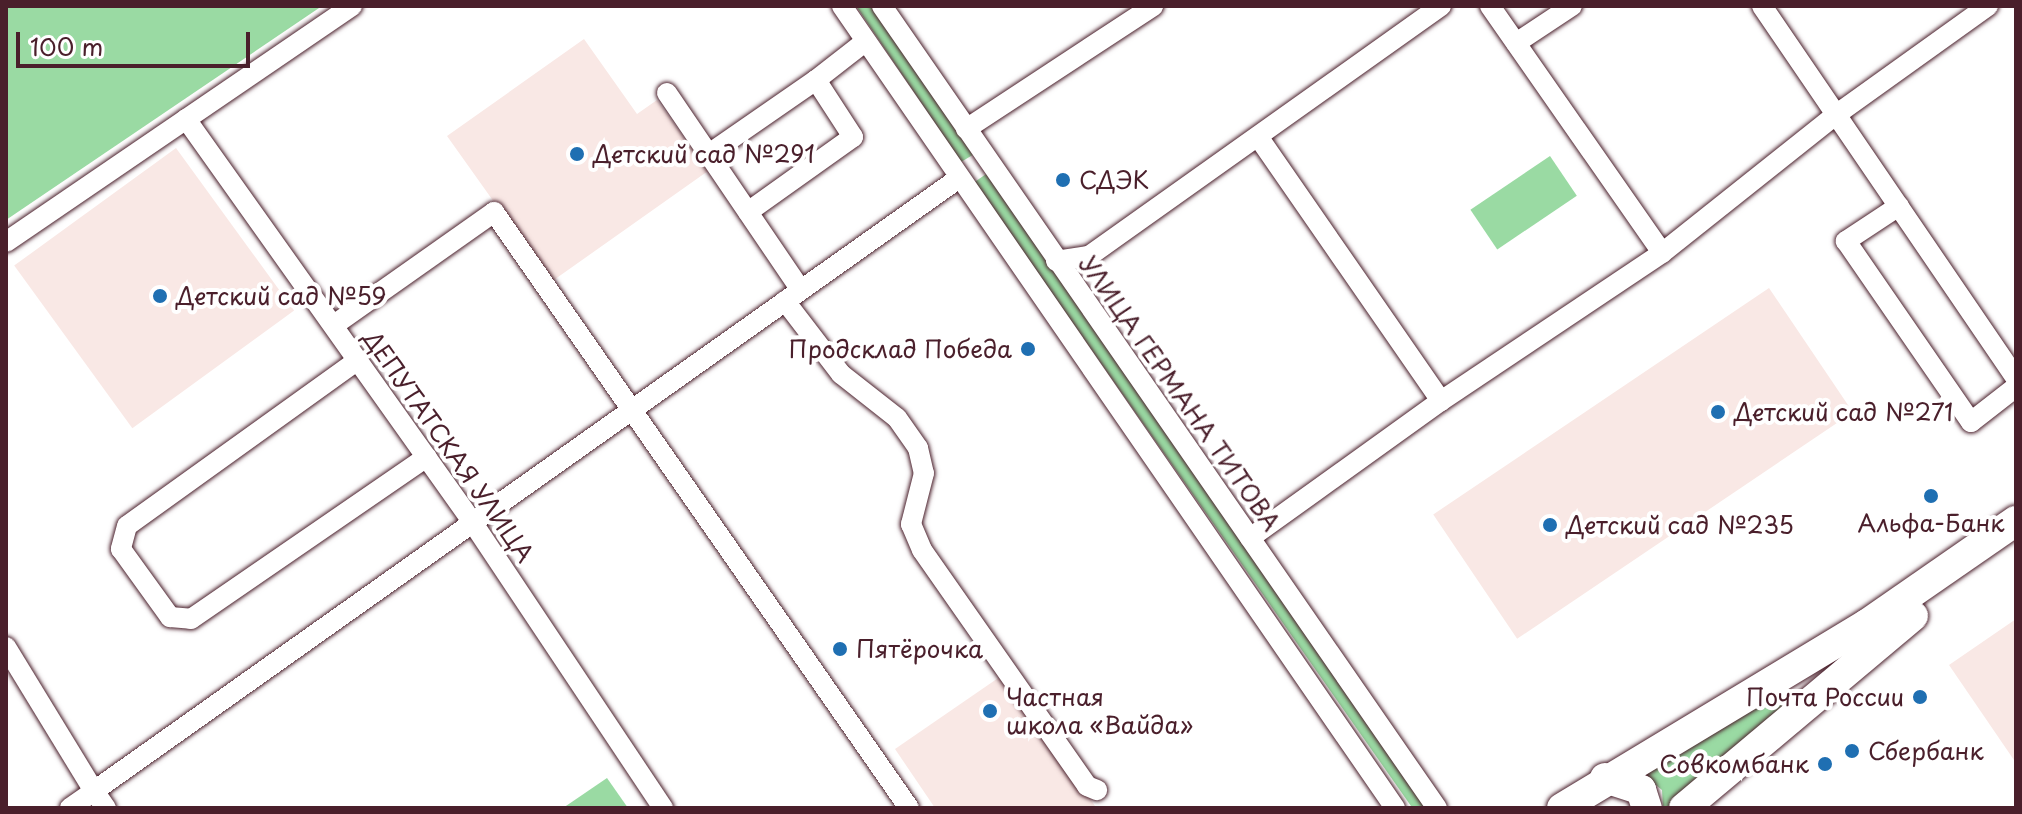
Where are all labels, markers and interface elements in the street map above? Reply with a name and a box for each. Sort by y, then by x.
scale bar [20,16,254,66]
text: 100 m [30,28,103,64]
place label: Детский сад №291 [593,140,817,168]
marker: Детский сад №291 [568,145,586,163]
place label: СДЭК [1079,166,1149,194]
marker: СДЭК [1054,171,1072,189]
street label: УЛИЦА ГЕРМАНА ТИТОВА [1074,250,1286,536]
place label: Детский сад №59 [176,282,388,310]
marker: Детский сад №59 [151,287,169,305]
street label: ДЕПУТАТСКАЯ УЛИЦА [357,324,541,568]
place label: Продсклад Победа [789,335,1012,363]
marker: Продсклад Победа [1019,340,1037,358]
place label: Детский сад №271 [1734,398,1955,426]
marker: Детский сад №271 [1709,403,1727,421]
marker: Альфа-Банк [1922,487,1940,505]
place label: Альфа-Банк [1857,509,2005,537]
place label: Детский сад №235 [1566,511,1796,539]
marker: Детский сад №235 [1541,516,1559,534]
place label: Пятёрочка [856,635,983,663]
marker: Пятёрочка [831,640,849,658]
place label: Частная школа «Вайда» [1006,683,1194,739]
place label: Почта России [1745,683,1904,711]
marker: Почта России [1911,688,1929,706]
marker: Частная школа «Вайда» [981,702,999,720]
place label: Сбербанк [1868,737,1984,765]
marker: Сбербанк [1843,742,1861,760]
place label: Совкомбанк [1659,750,1809,778]
marker: Совкомбанк [1816,755,1834,773]

